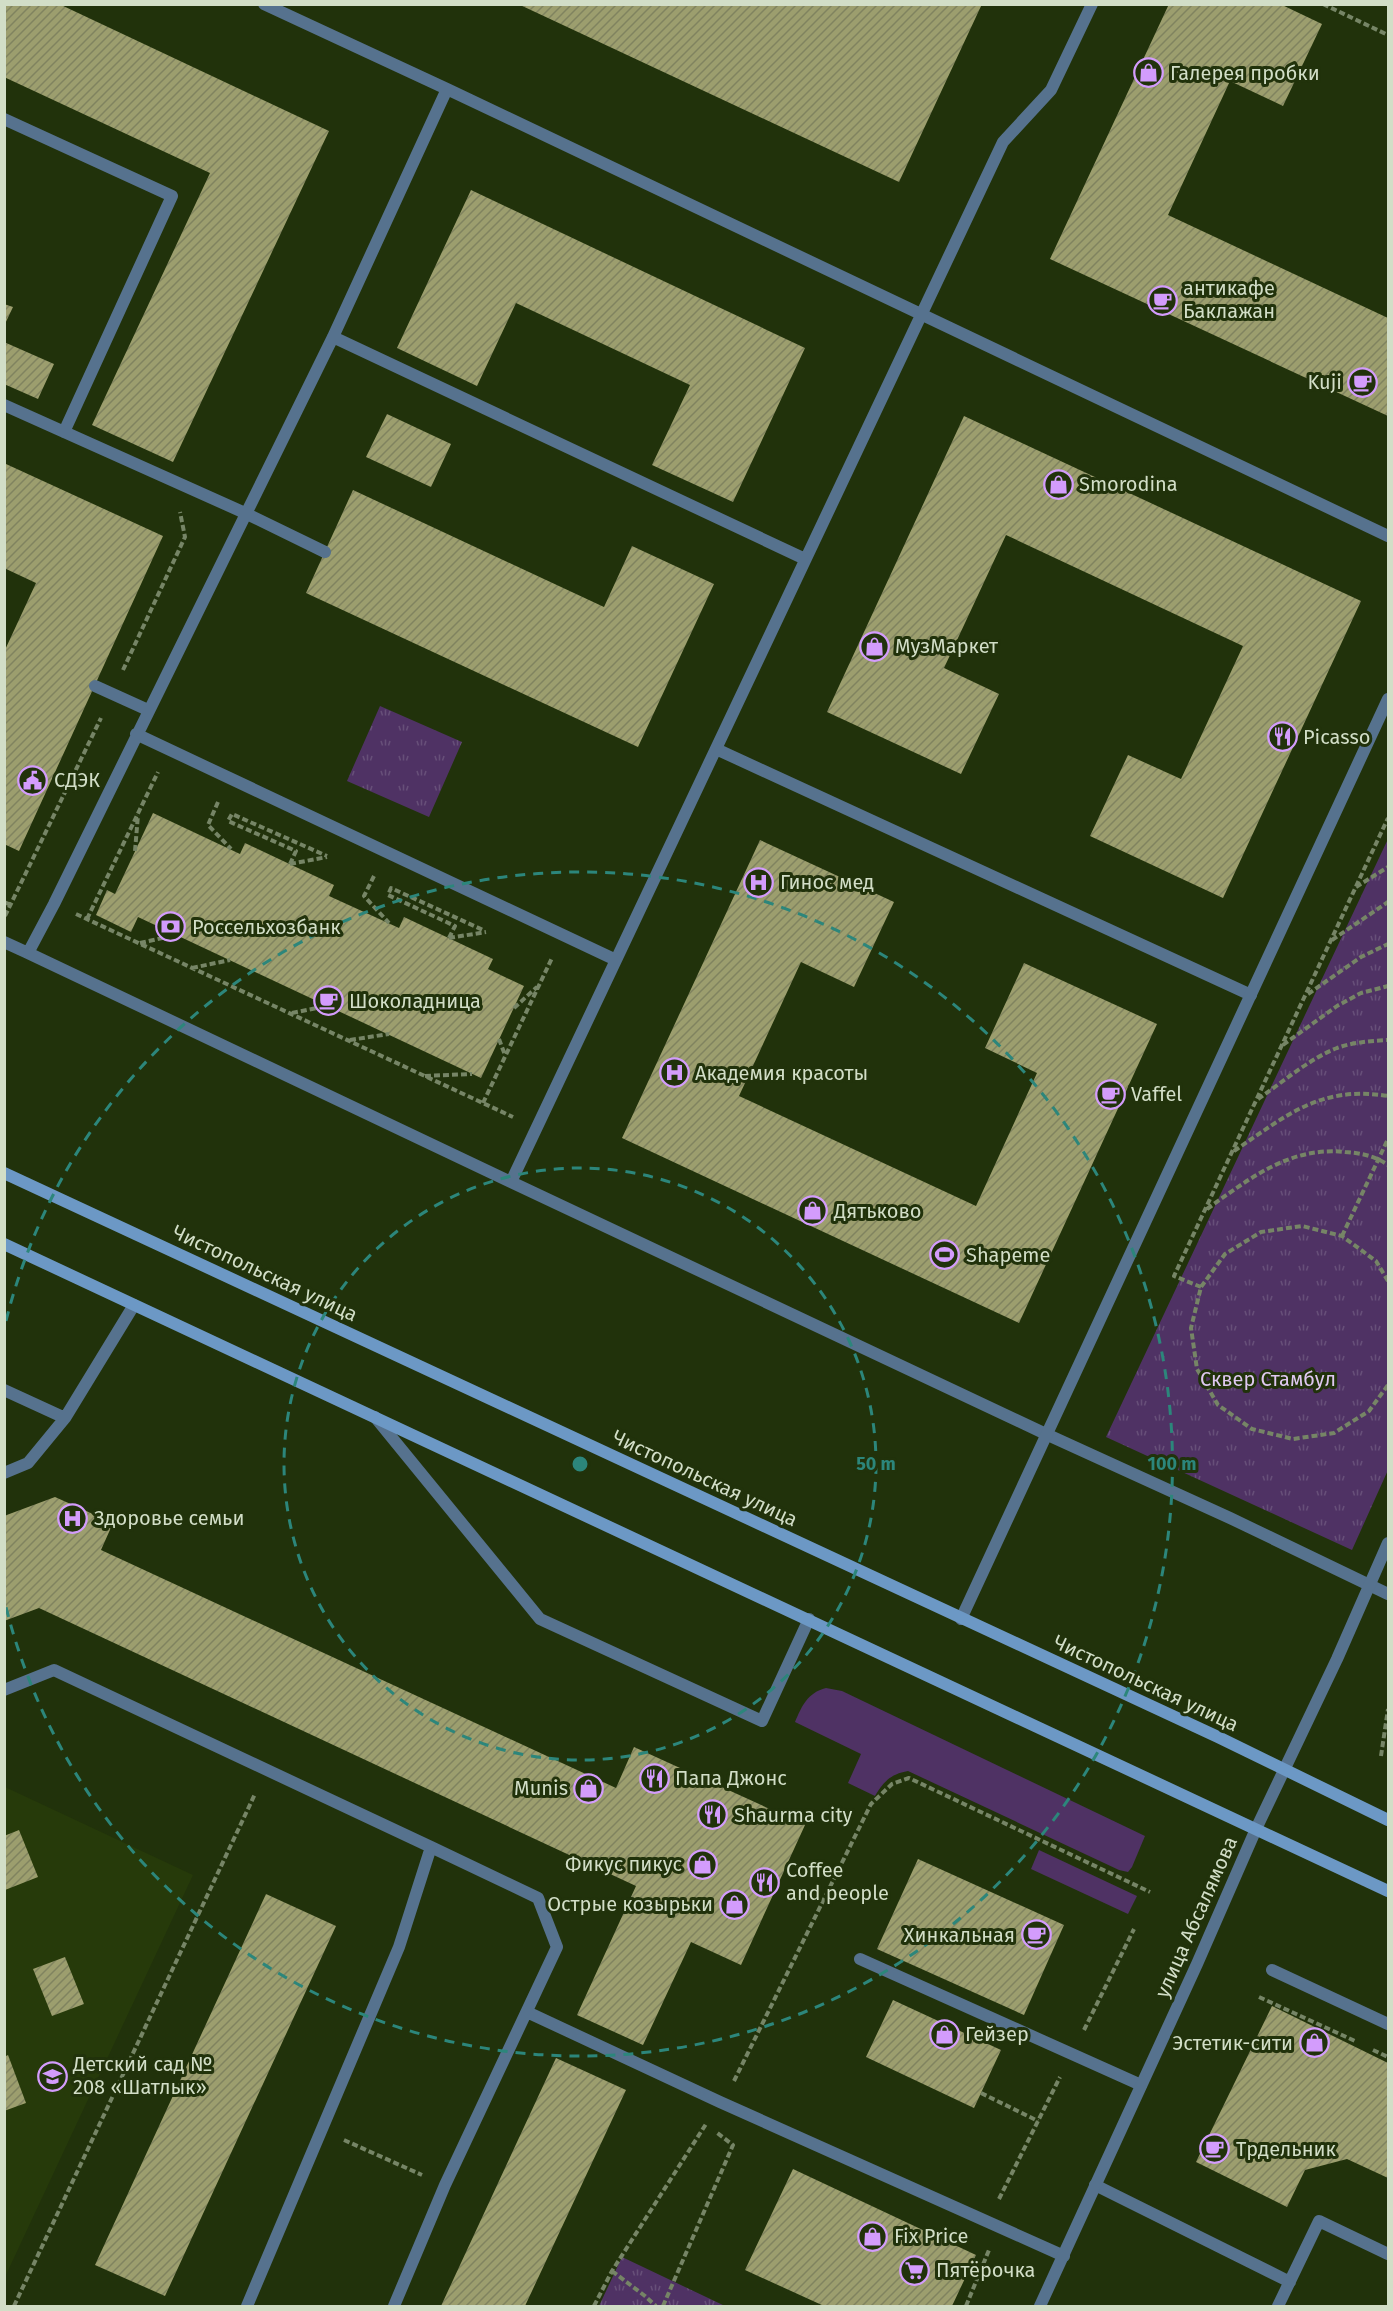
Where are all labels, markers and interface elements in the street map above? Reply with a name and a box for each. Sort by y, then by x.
shop icon: Галерея пробки [1133,57,1165,89]
place label: Галерея пробки [1170,61,1320,85]
place label: антикафе Баклажан [1183,276,1275,323]
cafe icon: антикафе Баклажан [1146,284,1178,316]
cafe icon: Kuji [1347,366,1379,398]
place label: Kuji [1308,370,1342,394]
shop icon: Smorodina [1042,468,1074,500]
place label: Smorodina [1079,472,1178,496]
shop icon: МузМаркет [858,630,890,662]
place label: МузМаркет [895,634,999,658]
restaurant icon: Picasso [1266,721,1298,753]
place label: Picasso [1303,725,1370,749]
public building icon: СДЭК [17,764,49,796]
place label: СДЭК [54,768,100,792]
hospital icon: Гинос мед [743,866,775,898]
place label: Гинос мед [780,870,874,894]
bank icon: Россельхозбанк [155,911,187,943]
place label: Россельхозбанк [192,915,341,939]
cafe icon: Шоколадница [312,985,344,1017]
place label: Шоколадница [349,989,481,1013]
hospital icon: Академия красоты [658,1057,690,1089]
place label: Академия красоты [695,1061,868,1085]
cafe icon: Vaffel [1094,1078,1126,1110]
place label: Vaffel [1131,1082,1182,1106]
shop icon: Дятьково [797,1195,829,1227]
place label: Дятьково [833,1199,921,1223]
street label: Чистопольская улица [169,1220,361,1326]
sports icon: Shapeme [929,1239,961,1271]
place label: Shapeme [966,1243,1050,1267]
park label: Сквер Стамбул [1200,1367,1336,1391]
street label: Чистопольская улица [609,1425,801,1531]
text: 50 m [856,1453,896,1475]
text: 100 m [1148,1453,1196,1475]
centre of rings [570,1454,590,1474]
hospital icon: Здоровье семьи [57,1502,89,1534]
place label: Здоровье семьи [94,1506,244,1530]
street label: Чистопольская улица [1050,1630,1242,1736]
restaurant icon: Папа Джонс [638,1762,670,1794]
place label: Папа Джонс [675,1766,787,1790]
shop icon: Munis [573,1772,605,1804]
place label: Munis [514,1776,568,1800]
restaurant icon: Shaurma city [697,1799,729,1831]
place label: Shaurma city [734,1803,852,1827]
street label: улица Абсалямова [1150,1833,1242,2001]
shop icon: Фикус пикус [687,1848,719,1880]
place label: Фикус пикус [565,1852,682,1876]
place label: Coffee and people [786,1858,889,1905]
restaurant icon: Coffee and people [749,1866,781,1898]
shop icon: Острые козырьки [718,1888,750,1920]
place label: Острые козырьки [547,1892,713,1916]
cafe icon: Хинкальная [1020,1919,1052,1951]
place label: Хинкальная [904,1923,1015,1947]
shop icon: Гейзер [928,2018,960,2050]
place label: Гейзер [965,2022,1029,2046]
shop icon: Эстетик-сити [1298,2027,1330,2059]
place label: Эстетик-сити [1172,2031,1293,2055]
place label: Детский сад № 208 «Шатлык» [72,2052,213,2099]
school or university icon: Детский сад № 208 «Шатлык» [36,2060,68,2092]
cafe icon: Трдельник [1199,2133,1231,2165]
place label: Трдельник [1236,2137,1337,2161]
shop icon: Fix Price [857,2220,889,2252]
place label: Fix Price [894,2224,968,2248]
supermarket icon: Пятёрочка [899,2254,931,2286]
place label: Пятёрочка [936,2258,1036,2282]

